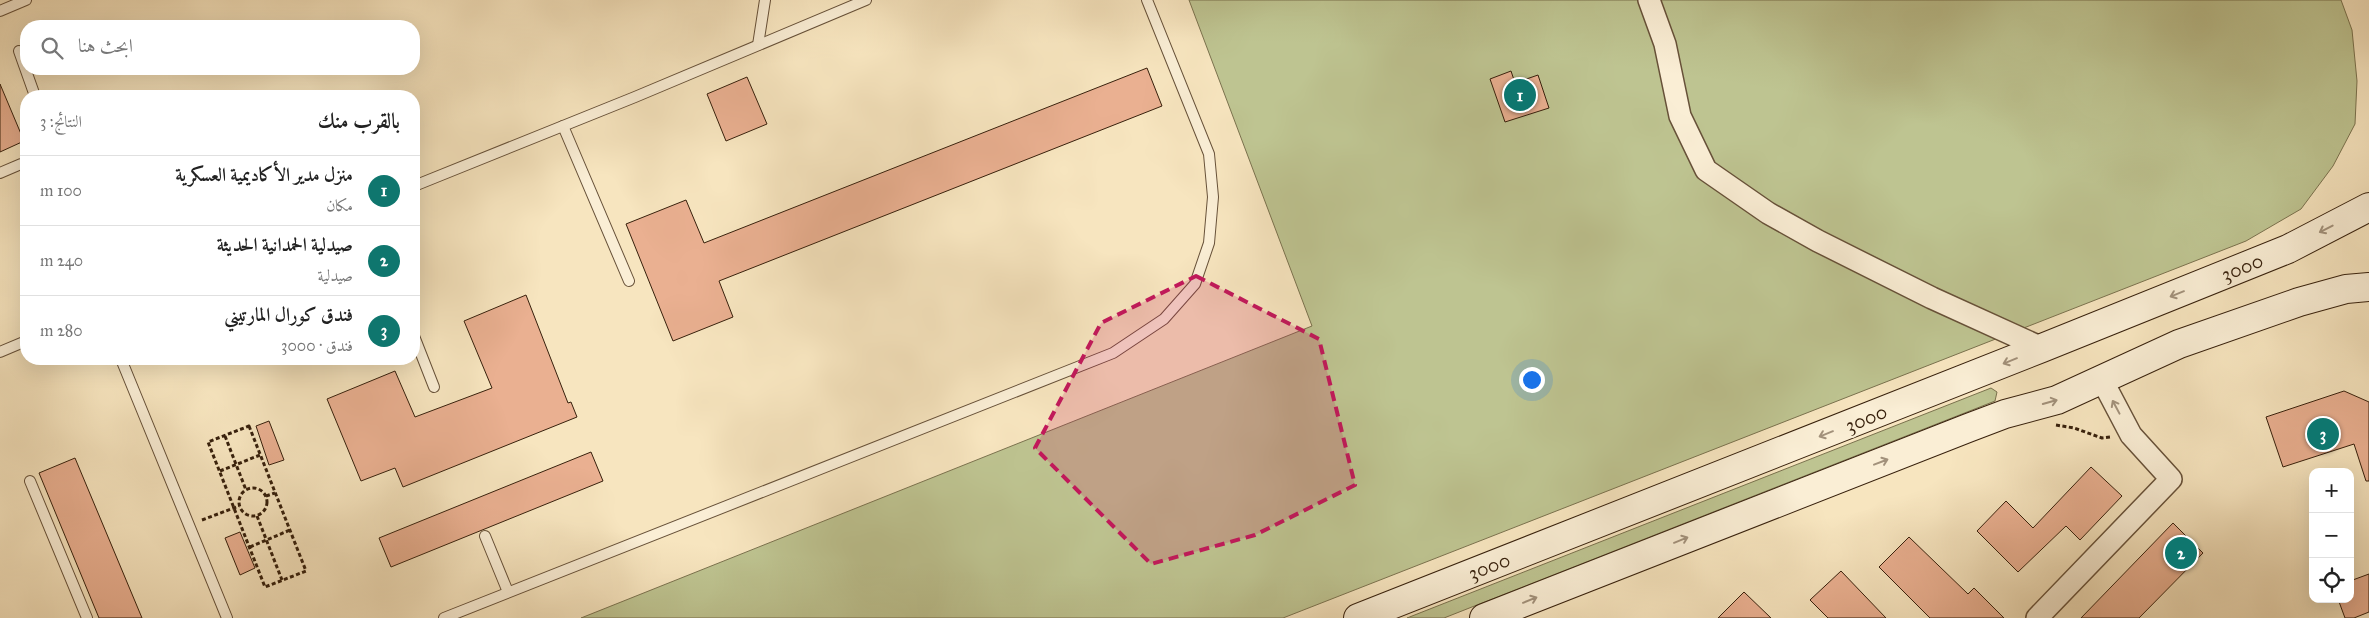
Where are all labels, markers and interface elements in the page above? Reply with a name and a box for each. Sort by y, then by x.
search box [20,20,420,75]
icon: search [38,34,66,62]
text: ابحث هنا [78,34,133,57]
pin: 1 [1504,76,1536,114]
text: بالقرب منك [318,108,400,134]
text: النتائج: 3 [40,112,82,131]
text: منزل مدير الأكاديمية العسكرية [175,163,353,186]
text: 100 m [40,181,82,200]
text: 1 [381,181,387,200]
text: مكان [326,196,353,215]
one-way arrow [2319,225,2334,234]
text: صيدلية الحمدانية الحديثة [217,233,353,256]
street label: 3000 [2218,248,2266,286]
text: 240 m [40,251,83,270]
text: 2 [380,251,388,270]
text: صيدلية [318,266,353,285]
one-way arrow [2170,289,2185,299]
text: فندق كورال المارتيني [224,303,353,326]
text: 280 m [40,321,83,340]
text: 3 [381,321,387,340]
text: فندق · 3000 [281,336,353,355]
one-way arrow [2003,357,2018,366]
your location [1519,367,1545,393]
one-way arrow [2042,396,2058,406]
street label: 3000 [1842,399,1890,437]
one-way arrow [2111,399,2121,414]
pin: 3 [2307,415,2339,453]
one-way arrow [1819,429,1834,439]
one-way arrow [1873,457,1888,466]
map controls [2309,468,2354,603]
button: + [2309,468,2354,513]
button: − [2309,513,2354,558]
pin: 2 [2165,534,2197,572]
one-way arrow [1673,535,1688,545]
street label: 3000 [1465,547,1513,585]
button: locate [2309,558,2354,603]
one-way arrow [1522,595,1537,604]

